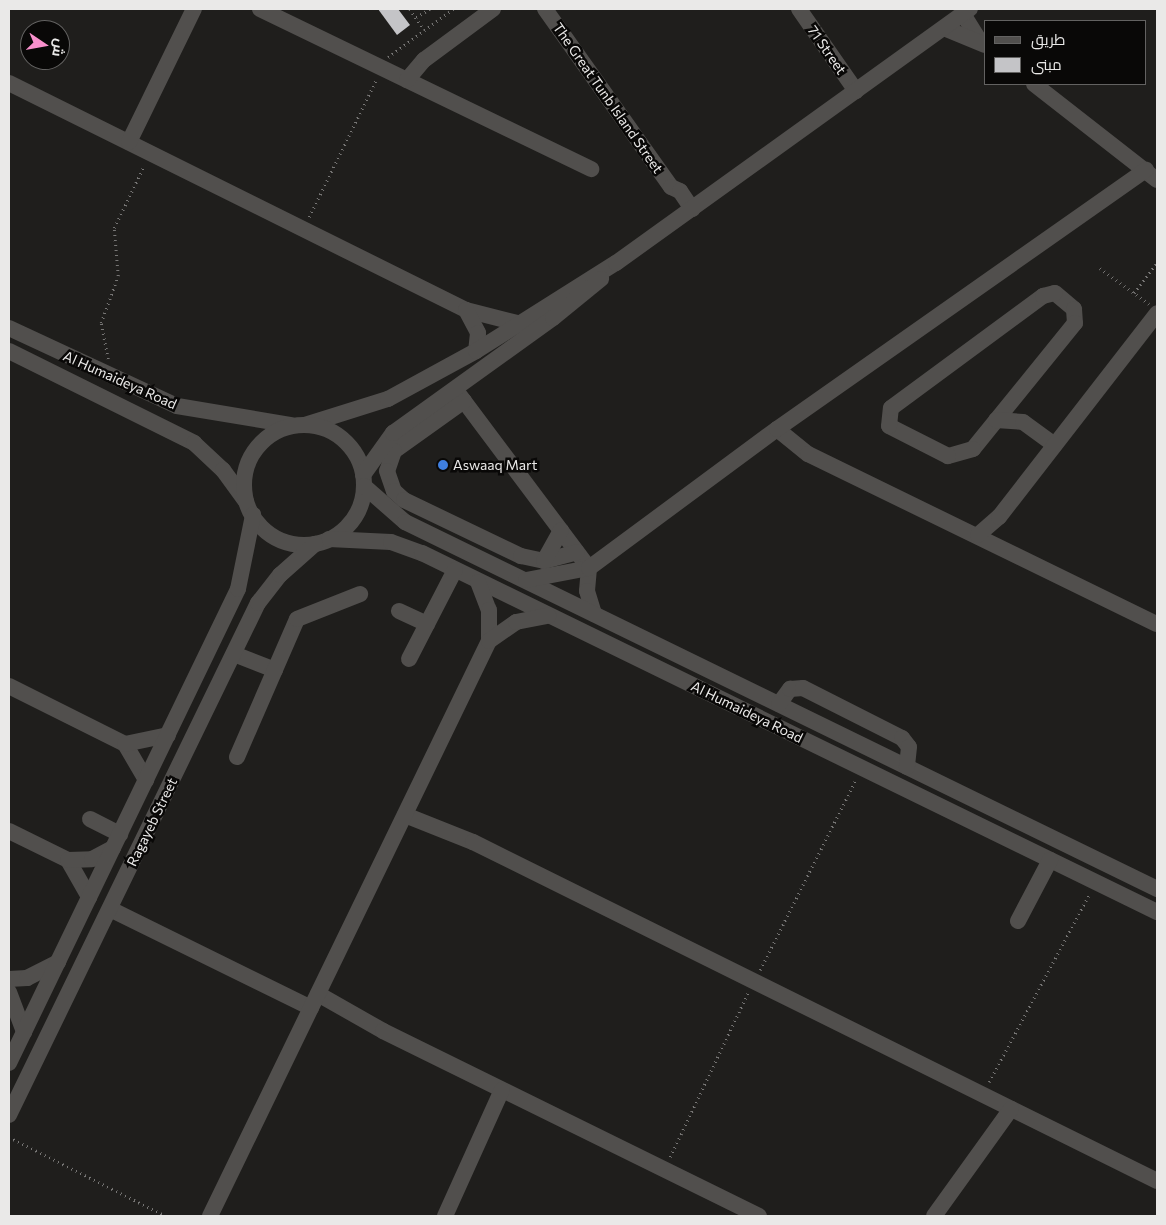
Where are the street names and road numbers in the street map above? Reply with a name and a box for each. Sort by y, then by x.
street label: The Great Tunb Island Street [550,19,666,177]
street label: 71 Street [804,22,850,78]
street label: Al Humaideya Road [61,347,179,413]
street label: Al Humaideya Road [688,678,806,746]
street label: Ragayeb Street [123,775,181,869]

